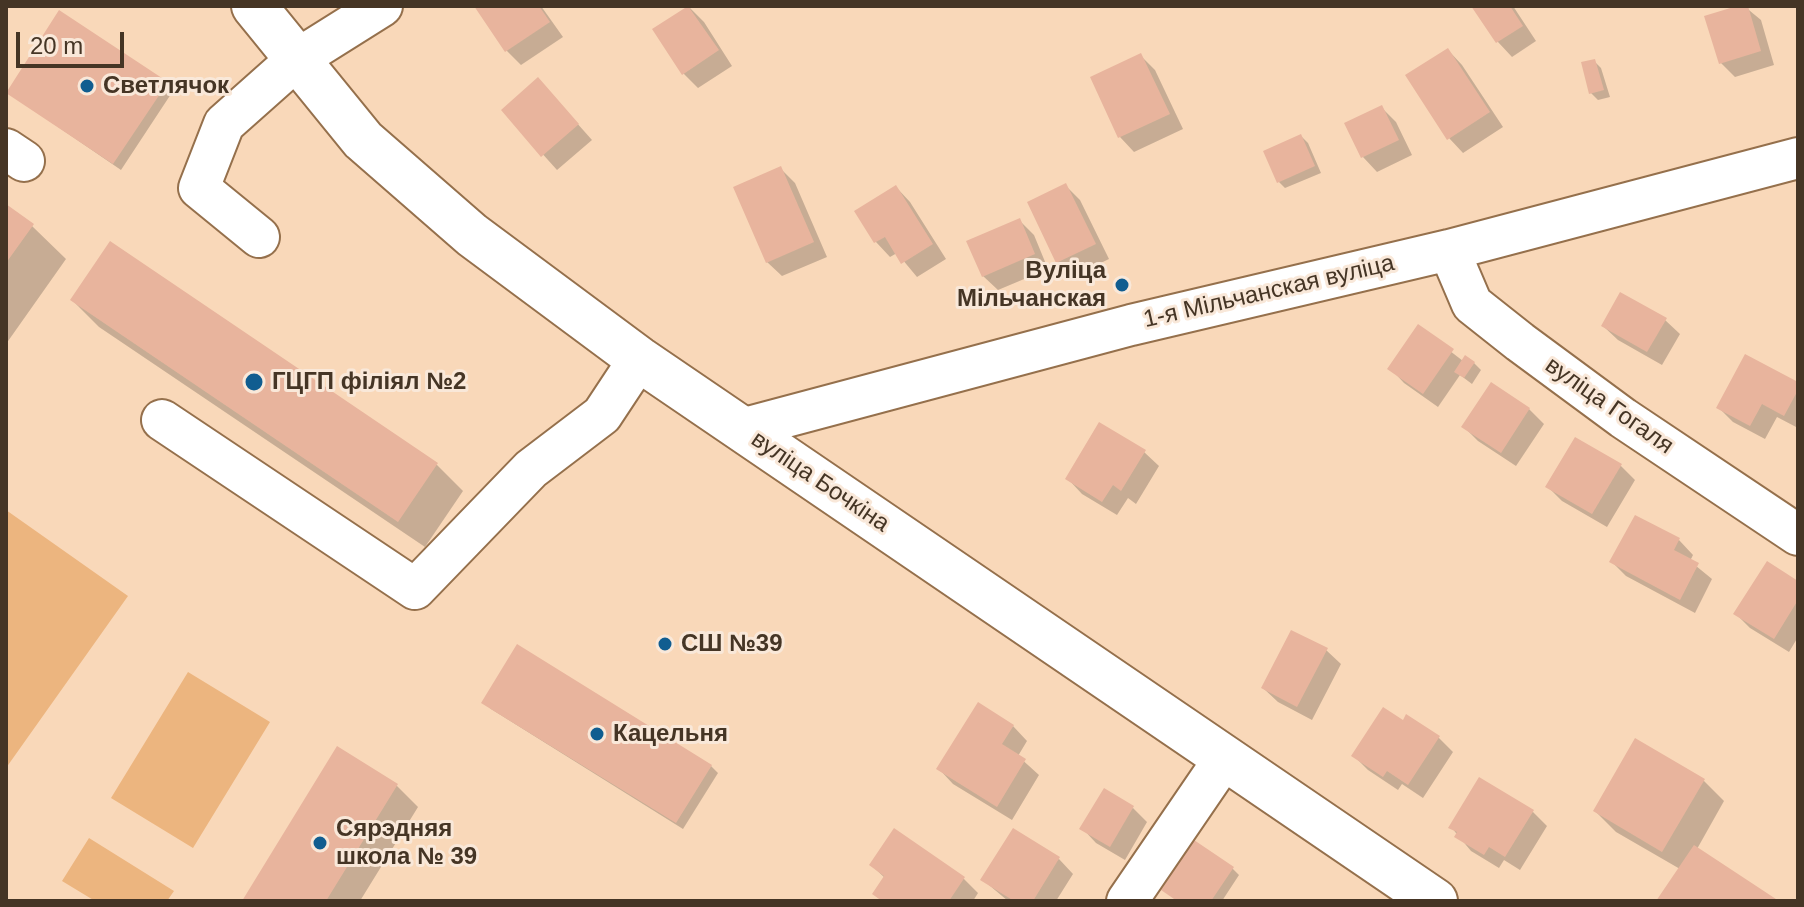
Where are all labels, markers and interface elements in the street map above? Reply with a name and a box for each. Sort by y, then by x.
scale bar [20,16,128,66]
text: 20 m [30,32,83,59]
place label: Светлячок [103,72,229,100]
marker: Светлячок [78,77,96,95]
street label: 1-я Мільчанская вуліца [1141,249,1397,335]
place label: Вуліца Мільчанская [957,257,1106,313]
marker: Вуліца Мільчанская [1113,276,1131,294]
street label: вуліца Гогаля [1539,351,1679,461]
place label: ГЦГП філіял №2 [272,368,466,396]
marker: ГЦГП філіял №2 [243,371,265,393]
street label: вуліца Бочкіна [745,425,895,539]
place label: СШ №39 [681,630,783,658]
marker: СШ №39 [656,635,674,653]
place label: Кацельня [613,720,728,748]
marker: Кацельня [588,725,606,743]
place label: Сярэдняя школа № 39 [336,815,477,871]
marker: Сярэдняя школа № 39 [311,834,329,852]

